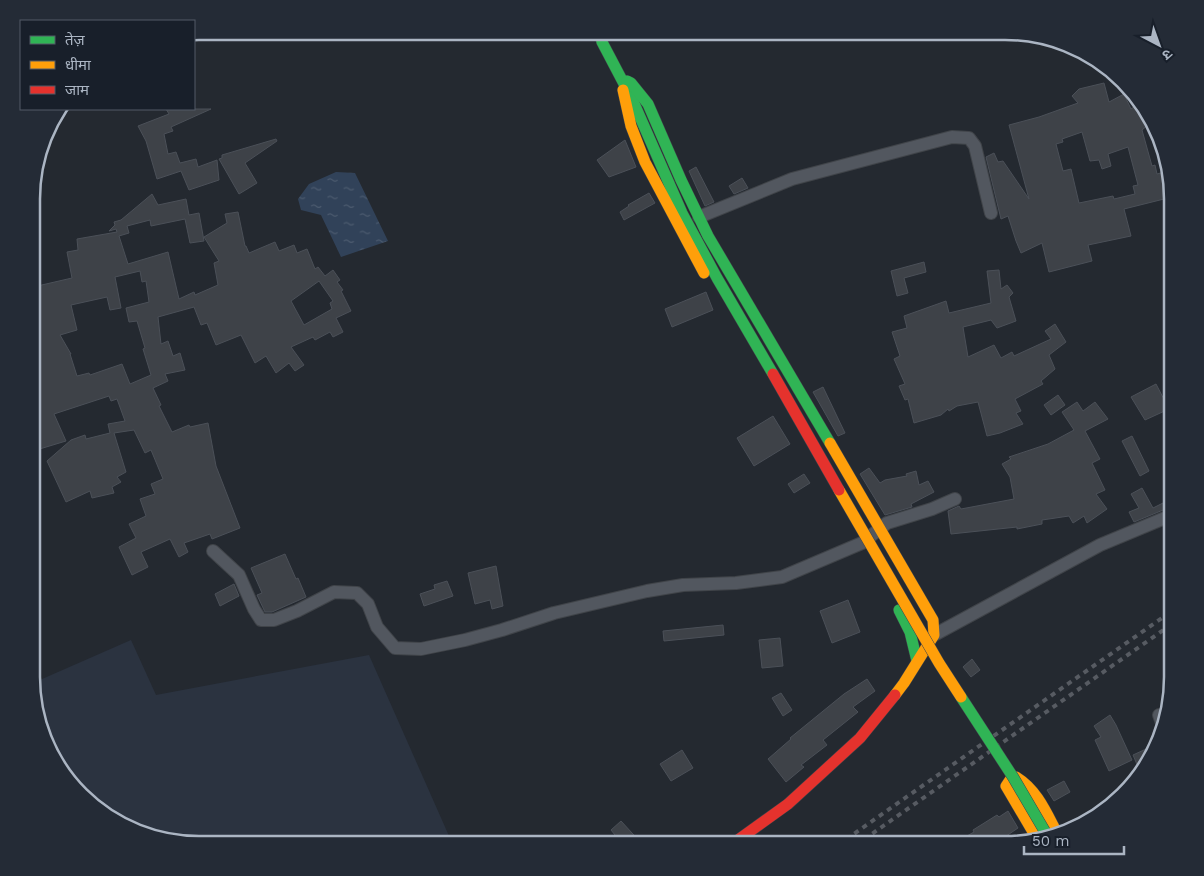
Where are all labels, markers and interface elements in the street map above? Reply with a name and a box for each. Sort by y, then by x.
legend [20,20,195,110]
north arrow [1134,20,1184,70]
text: तेज़ [65,31,86,49]
text: उ [1159,46,1176,64]
text: धीमा [65,56,92,74]
text: जाम [65,81,90,99]
scale bar [1024,824,1124,856]
text: 50 m [1032,832,1069,850]

